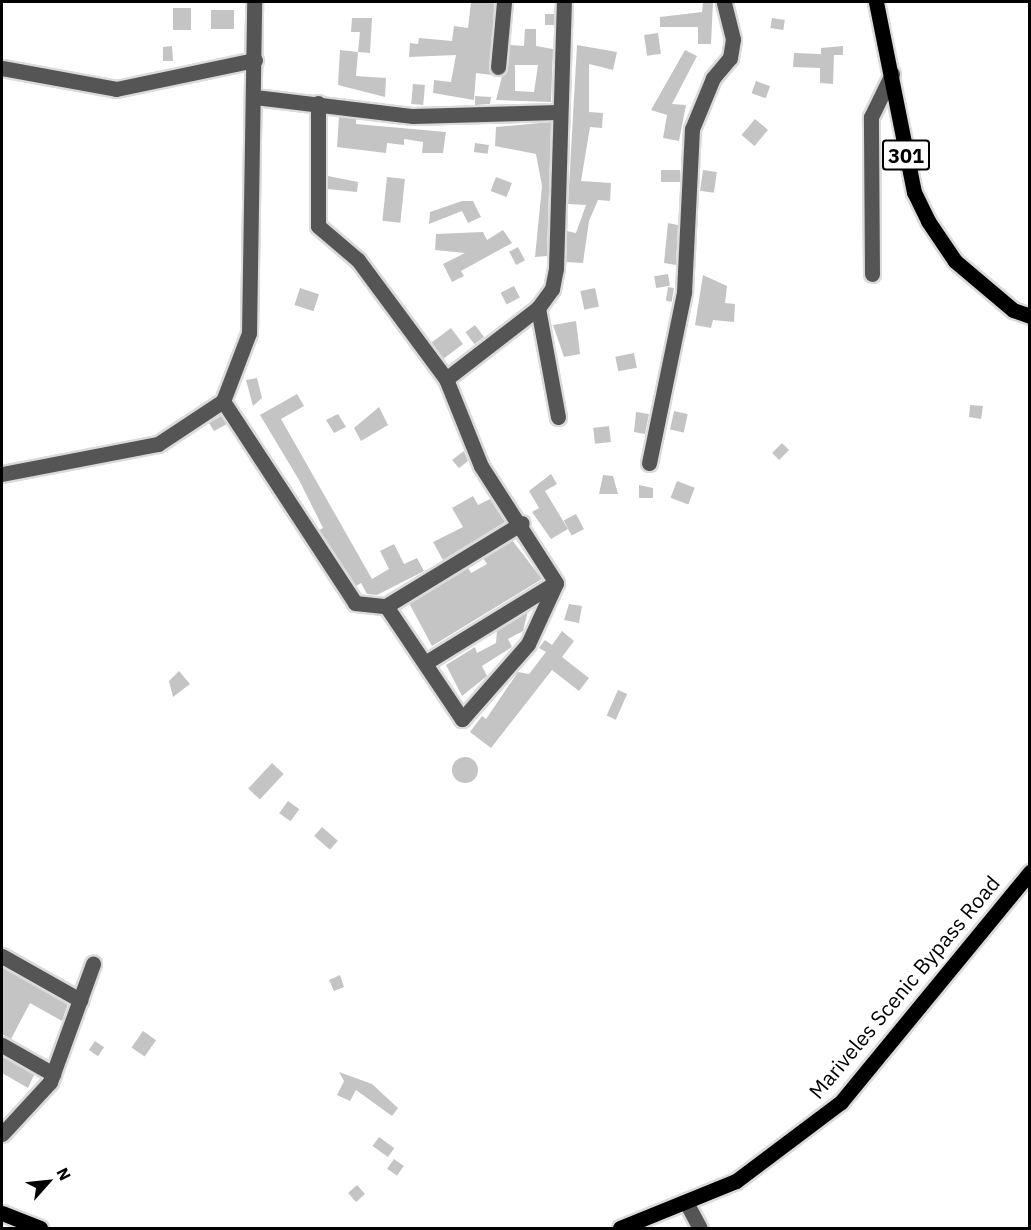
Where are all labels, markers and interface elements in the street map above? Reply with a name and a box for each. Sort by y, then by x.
road number: 301 [882,138,930,172]
street label: Mariveles Scenic Bypass Road [803,870,1005,1104]
north arrow [18,1152,78,1212]
text: N [52,1164,76,1184]

